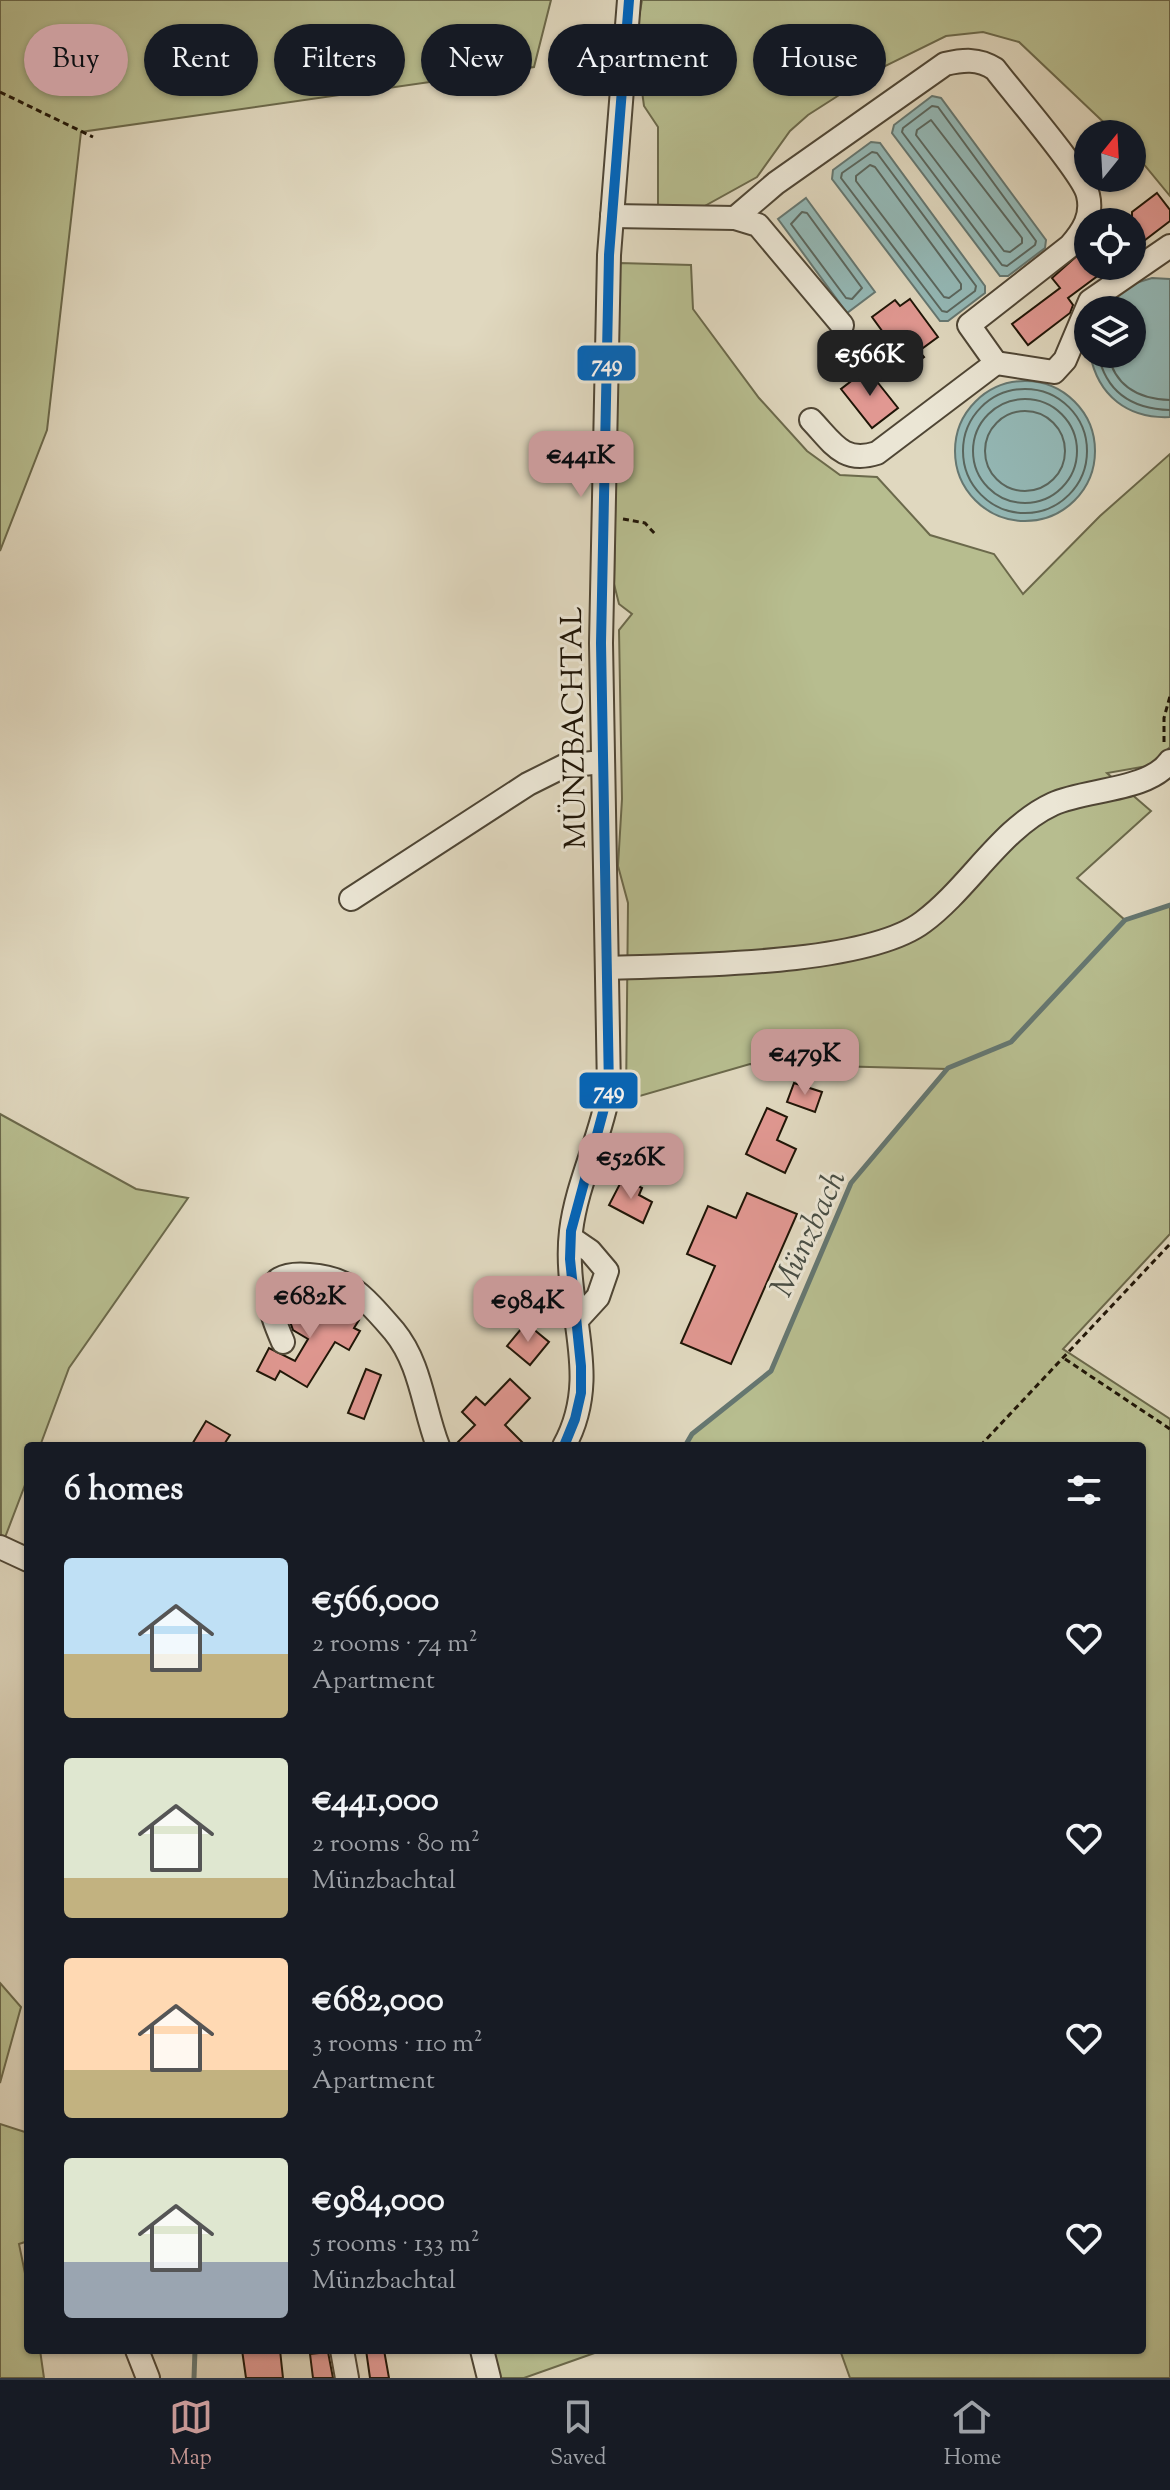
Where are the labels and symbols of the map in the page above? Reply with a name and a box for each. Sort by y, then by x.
north arrow [1074,120,1146,192]
pin: €566K [814,330,926,398]
line badge: 749 [576,344,637,382]
text: 749 [591,350,623,382]
pin: €441K [525,431,637,499]
street label: MÜNZBACHTAL [552,606,599,850]
pin: €479K [749,1029,861,1097]
line badge: 749 [578,1071,639,1110]
text: 749 [593,1077,625,1109]
pin: €526K [575,1133,687,1201]
water label: Münzbach [760,1163,859,1305]
pin: €682K [254,1272,366,1340]
pin: €984K [472,1276,584,1344]

